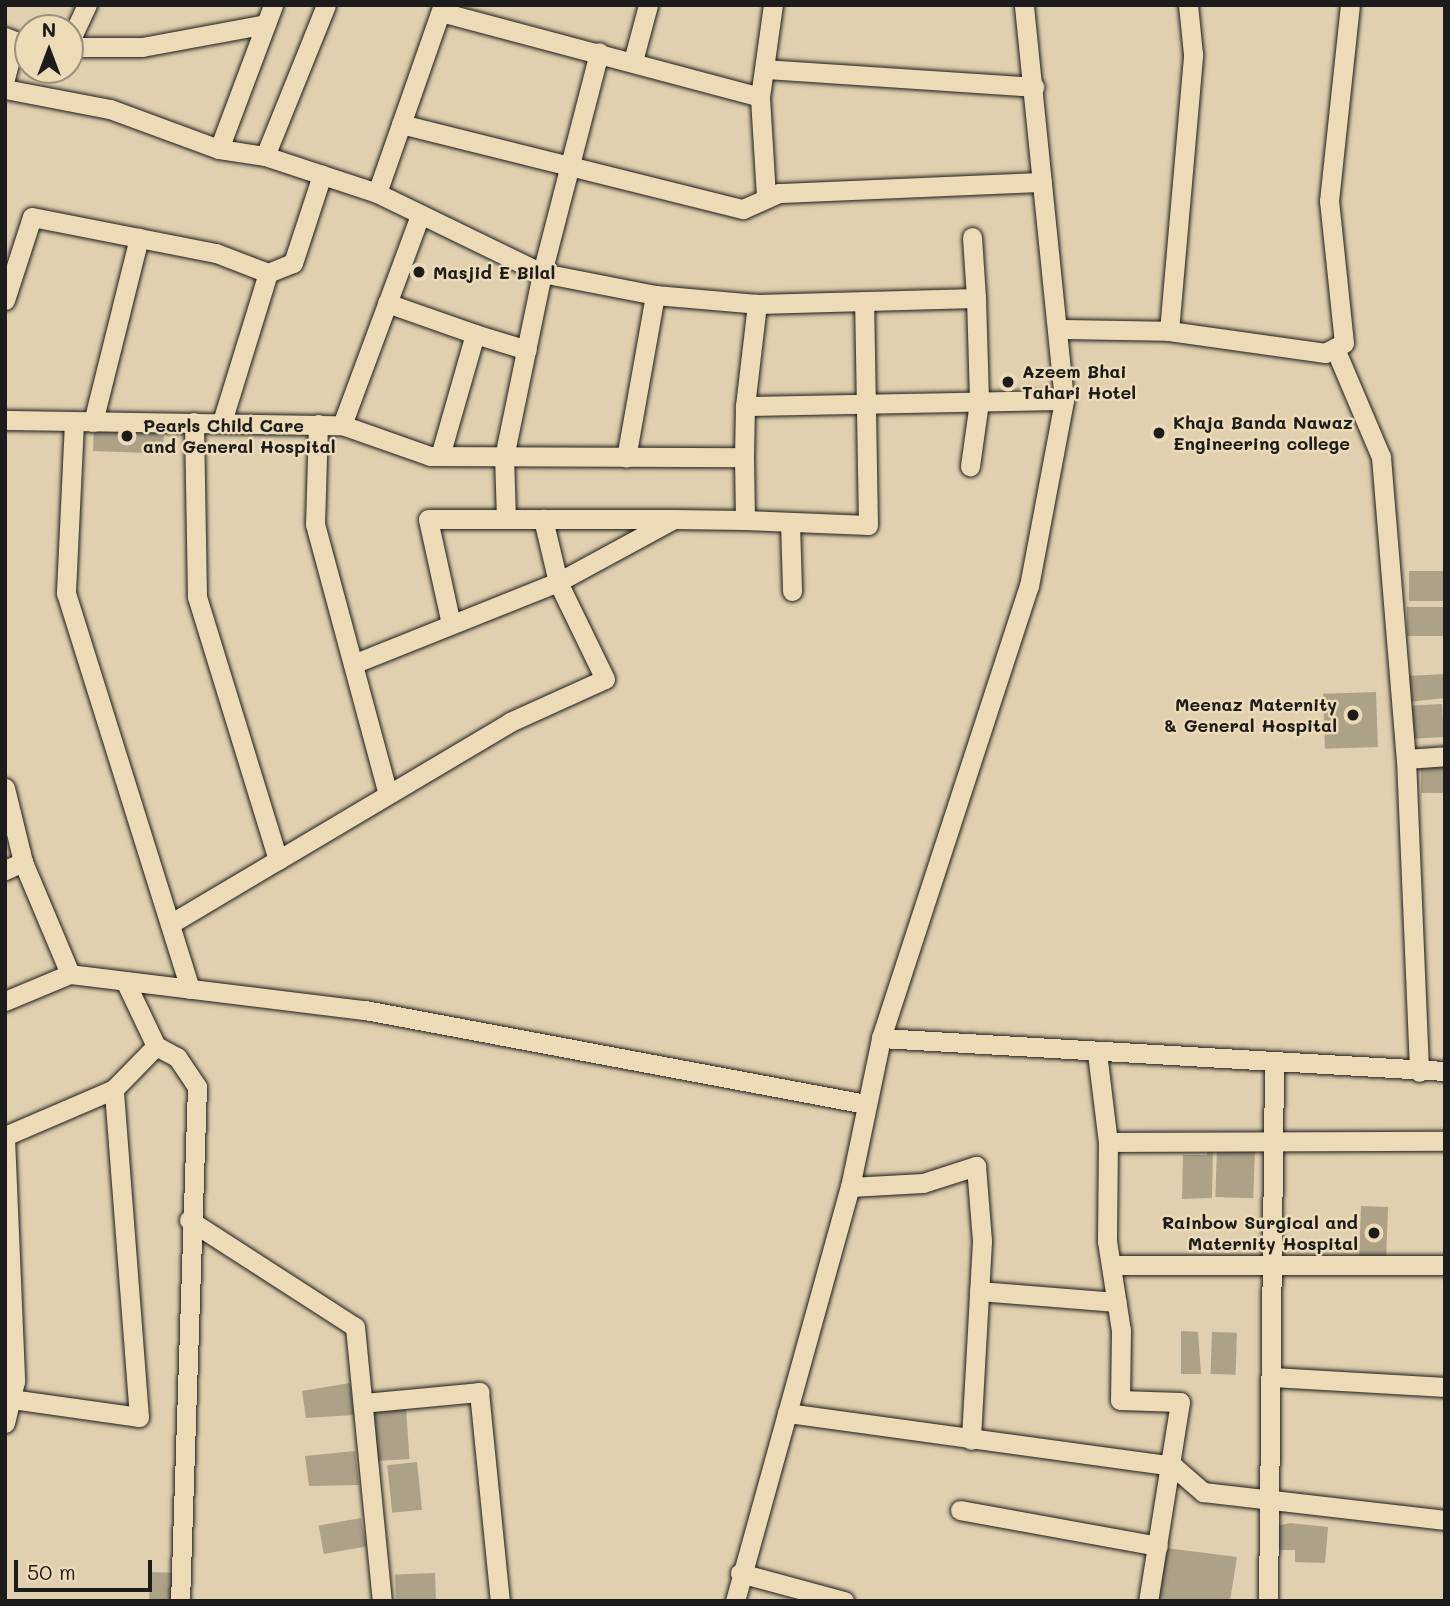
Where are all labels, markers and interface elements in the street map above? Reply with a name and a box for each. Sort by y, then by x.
north arrow [14,14,84,84]
text: N [42,17,56,42]
place label: Masjid E Bilal [433,261,555,283]
marker: Masjid E Bilal [411,264,427,280]
place label: Azeem Bhai Tahari Hotel [1022,361,1136,404]
marker: Azeem Bhai Tahari Hotel [1000,374,1016,390]
place label: Khaja Banda Nawaz Engineering college [1173,412,1353,454]
place label: Pearls Child Care and General Hospital [143,415,335,458]
marker: Khaja Banda Nawaz Engineering college [1151,425,1167,441]
marker: Pearls Child Care and General Hospital [117,426,137,446]
place label: Meenaz Maternity & General Hospital [1164,694,1337,736]
marker: Meenaz Maternity & General Hospital [1343,705,1363,725]
place label: Rainbow Surgical and Maternity Hospital [1162,1212,1358,1254]
marker: Rainbow Surgical and Maternity Hospital [1364,1223,1384,1243]
scale bar [18,1546,156,1590]
text: 50 m [27,1558,76,1585]

